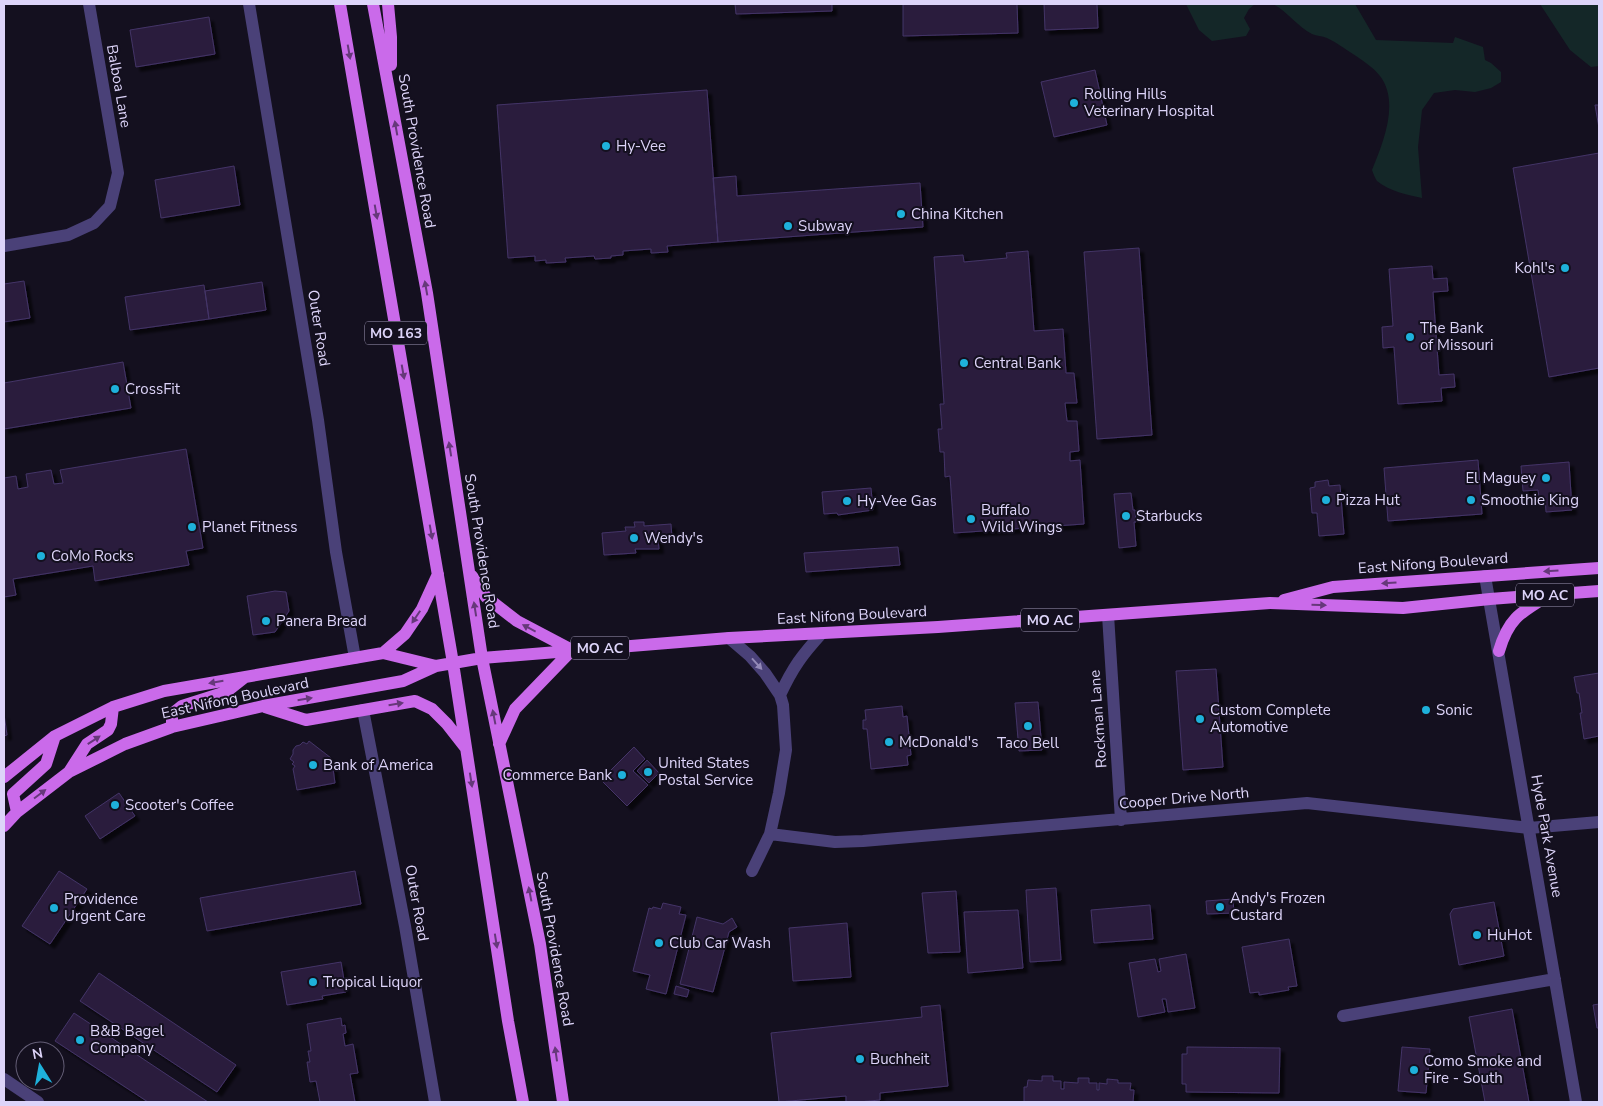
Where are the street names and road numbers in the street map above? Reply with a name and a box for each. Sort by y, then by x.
street label: Balboa Lane [102,43,136,129]
street label: South Providence Road [394,72,440,230]
street label: Outer Road [303,288,335,368]
road number: MO 163 [365,322,427,344]
street label: South Providence Road [460,472,504,630]
street label: East Nifong Boulevard [1357,548,1509,578]
road number: MO AC [1516,584,1574,606]
street label: East Nifong Boulevard [776,601,928,629]
road number: MO AC [1021,608,1079,632]
road number: MO AC [571,636,629,660]
street label: Rockman Lane [1085,669,1111,769]
street label: East Nifong Boulevard [159,673,311,723]
street label: Hyde Park Avenue [1526,773,1568,899]
street label: Cooper Drive North [1118,782,1250,814]
street label: Outer Road [400,863,434,943]
street label: South Providence Road [532,870,578,1028]

